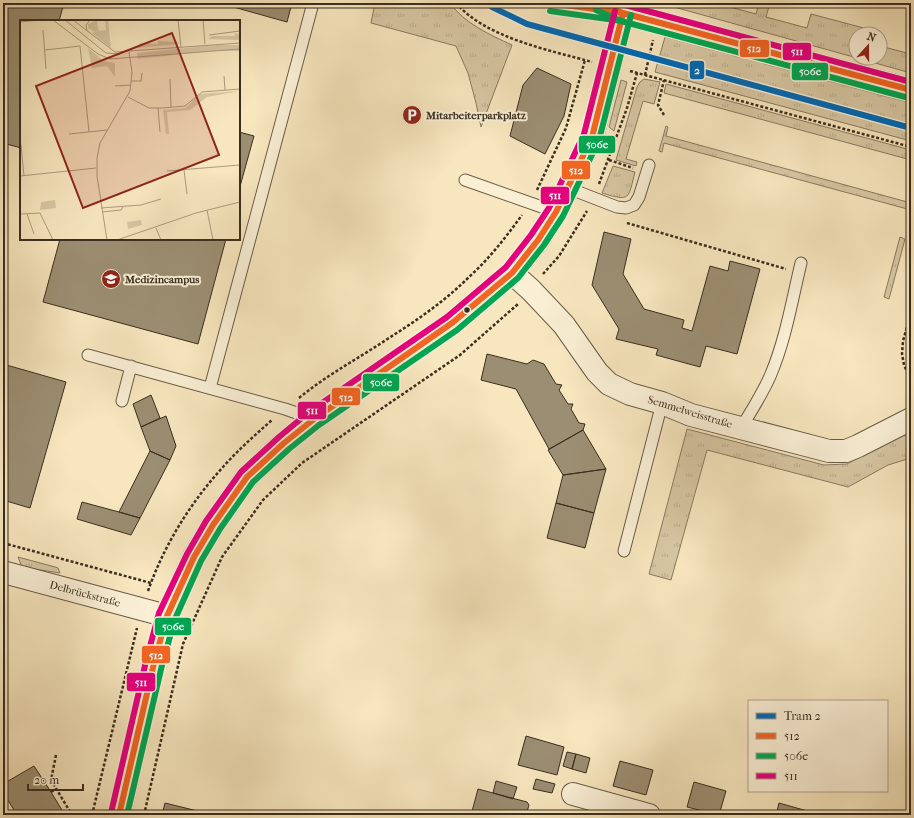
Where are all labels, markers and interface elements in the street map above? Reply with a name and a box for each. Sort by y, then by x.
inset map [20,20,240,240]
north arrow [848,26,888,66]
text: N [865,30,878,45]
line badge: 512 [739,39,770,58]
text: 512 [747,42,762,55]
line badge: 511 [782,42,812,61]
text: 511 [791,45,803,58]
line badge: 2 [689,60,705,80]
line badge: 506e [791,62,829,81]
text: 2 [694,64,700,77]
text: 506e [799,65,822,78]
parking icon: Mitarbeiterparkplatz [401,104,423,126]
place label: Mitarbeiterparkplatz [425,109,526,122]
line badge: 506e [578,135,616,154]
text: 506e [586,138,609,151]
line badge: 512 [561,160,591,180]
text: 512 [569,164,584,177]
line badge: 511 [540,186,570,205]
text: 511 [549,189,561,202]
school or university icon: Medizincampus [100,268,122,290]
place label: Medizincampus [124,273,199,286]
unlabelled marker [462,305,472,315]
line badge: 506e [362,373,400,392]
text: 506e [370,376,393,389]
line badge: 512 [331,387,361,406]
text: 512 [339,391,354,404]
street label: Semmelweisstraße [646,393,734,431]
line badge: 511 [297,401,327,420]
text: 511 [306,404,318,417]
street label: Delbrückstraße [48,578,122,610]
line badge: 506e [154,617,192,636]
text: 506e [162,620,185,633]
line badge: 512 [141,645,171,664]
text: 512 [149,649,164,662]
line badge: 511 [126,672,156,692]
text: 511 [135,676,147,689]
legend [748,700,888,792]
text: Tram 2 [784,709,821,723]
text: 512 [784,729,800,743]
text: 506e [784,749,808,763]
scale bar [28,766,83,792]
text: 511 [784,769,798,783]
text: 20 m [34,773,59,787]

